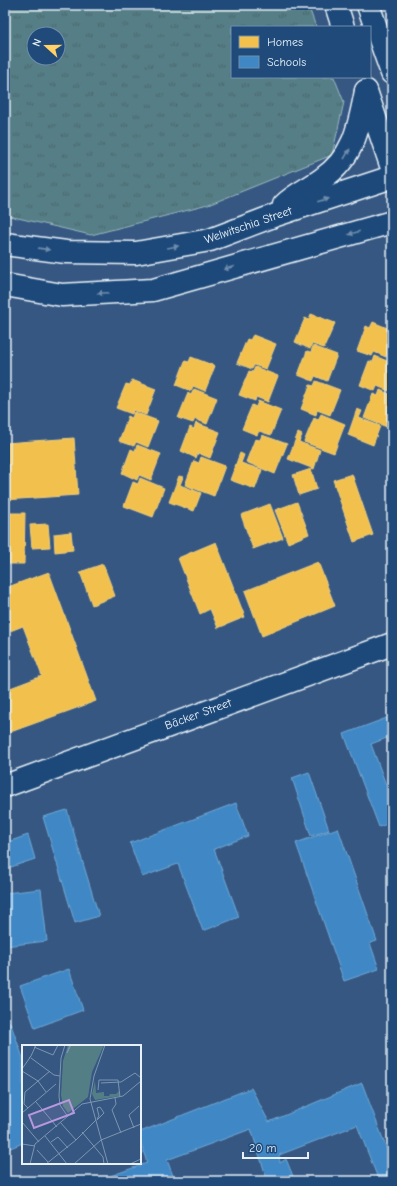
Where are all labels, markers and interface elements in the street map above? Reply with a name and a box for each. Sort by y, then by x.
north arrow [26,26,66,66]
legend [231,26,371,78]
text: Homes [267,35,303,49]
text: N [30,37,44,48]
text: Schools [267,55,306,69]
one-way arrow [343,149,350,160]
one-way arrow [318,196,330,202]
street label: Welwitschia Street [202,203,294,247]
one-way arrow [348,230,360,236]
one-way arrow [167,243,179,249]
one-way arrow [38,246,50,252]
one-way arrow [223,265,235,271]
one-way arrow [97,289,109,296]
street label: Bäcker Street [163,695,234,733]
inset map [22,1045,141,1164]
scale bar [243,1134,308,1160]
text: 20 m [249,1141,277,1155]

